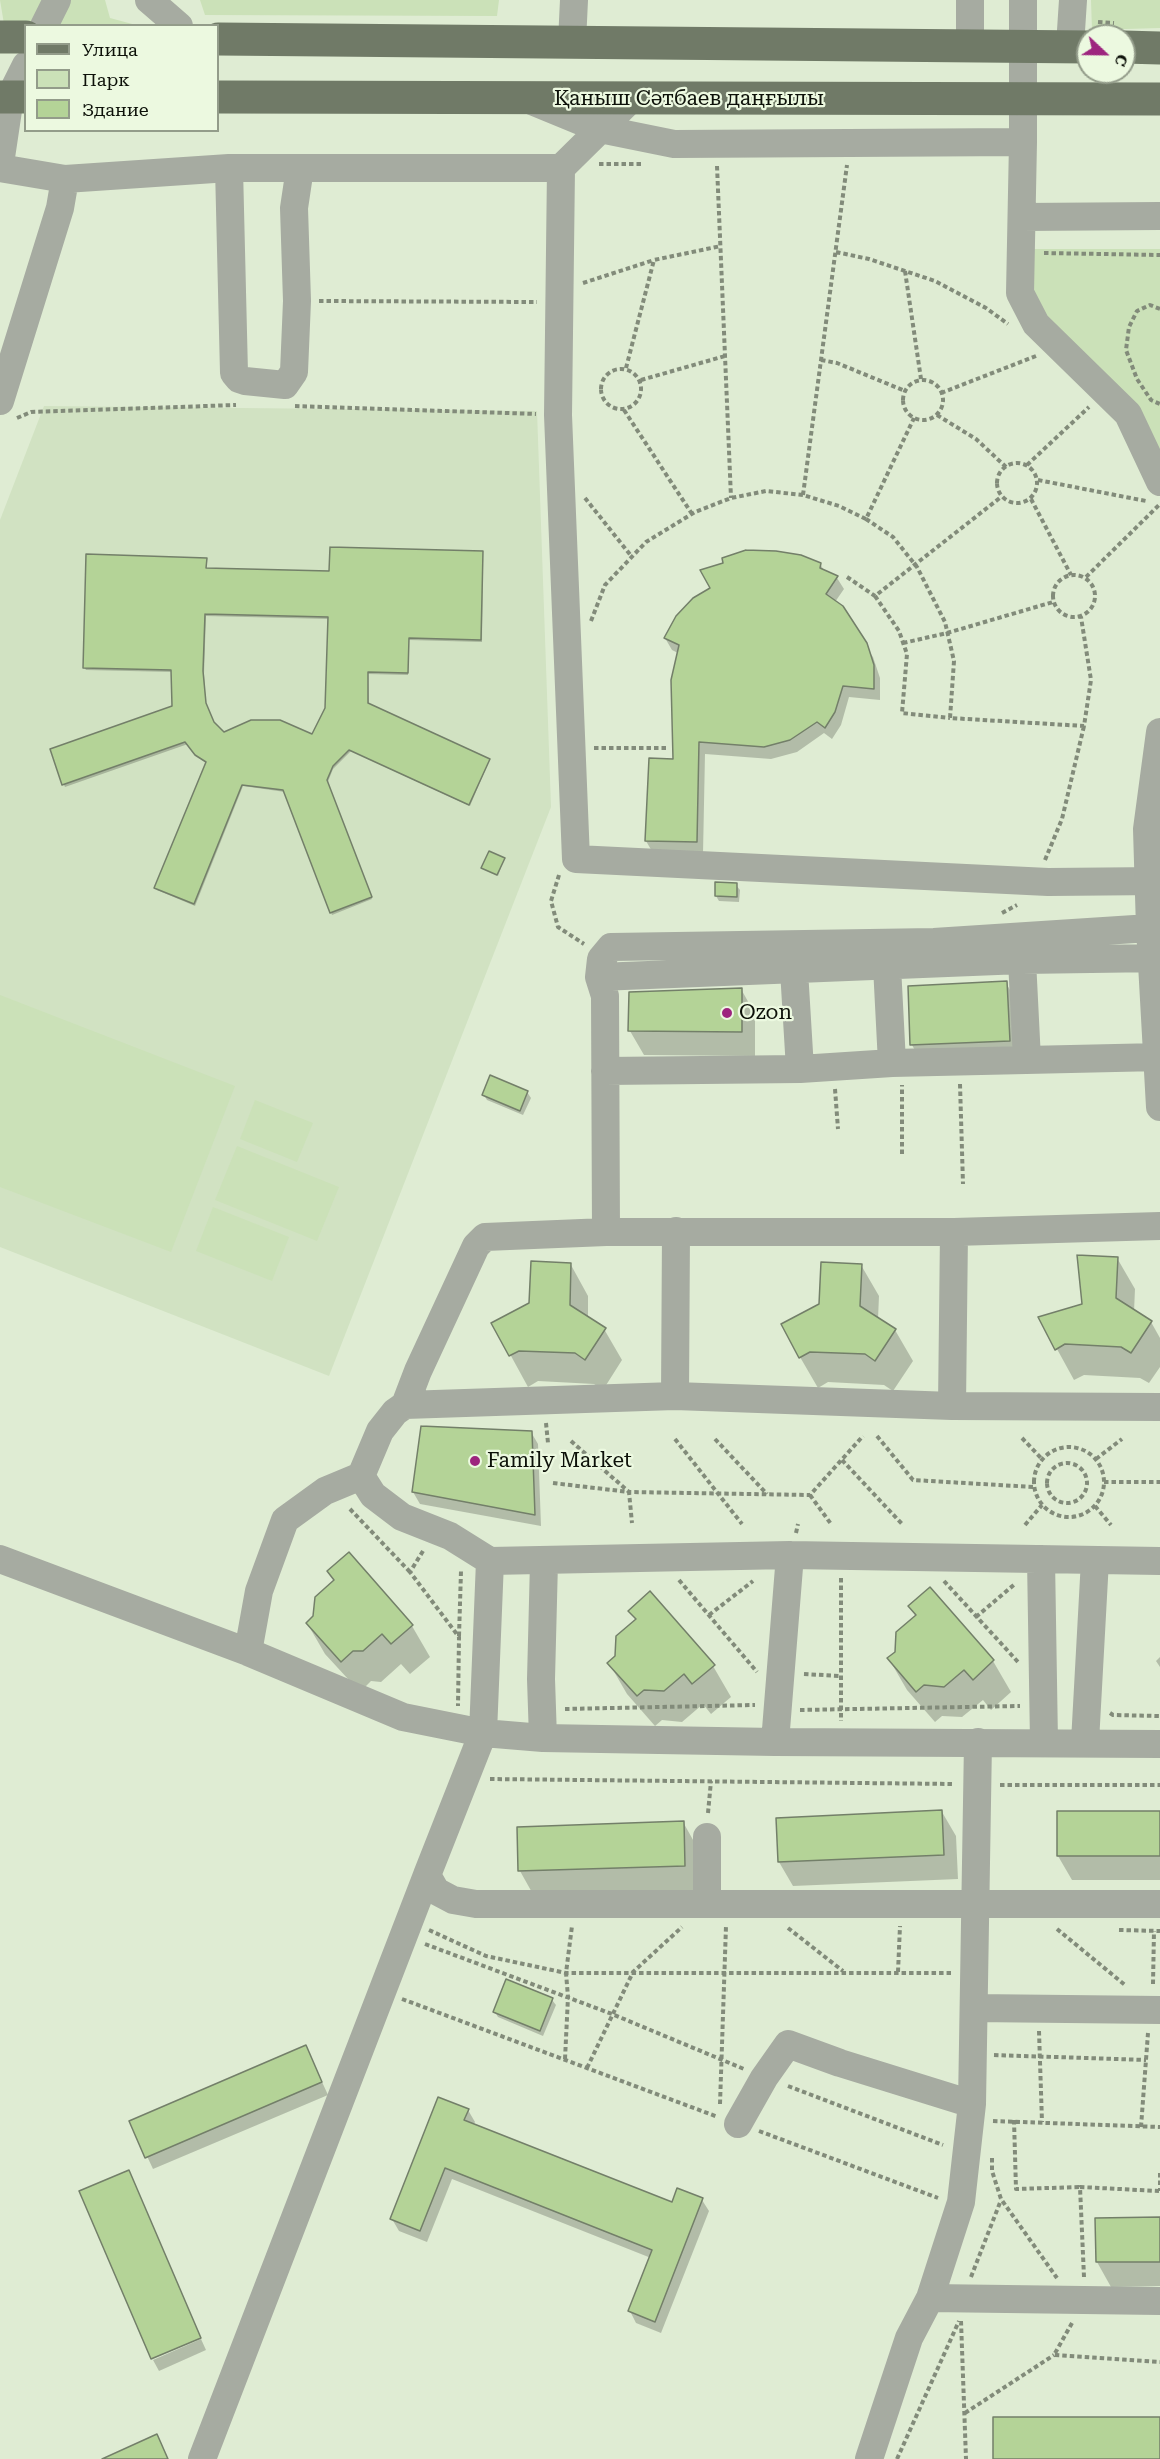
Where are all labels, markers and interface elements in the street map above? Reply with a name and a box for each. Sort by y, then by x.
legend [24,24,219,132]
north arrow [1076,24,1136,84]
text: Улица [82,39,138,60]
text: С [1110,51,1132,69]
text: Парк [82,69,130,90]
street label: Қаныш Сәтбаев даңғылы [554,86,824,112]
text: Здание [82,99,149,120]
place label: Ozon [739,1000,792,1026]
marker: Ozon [720,1006,734,1020]
place label: Family Market [487,1448,632,1474]
marker: Family Market [468,1454,482,1468]

